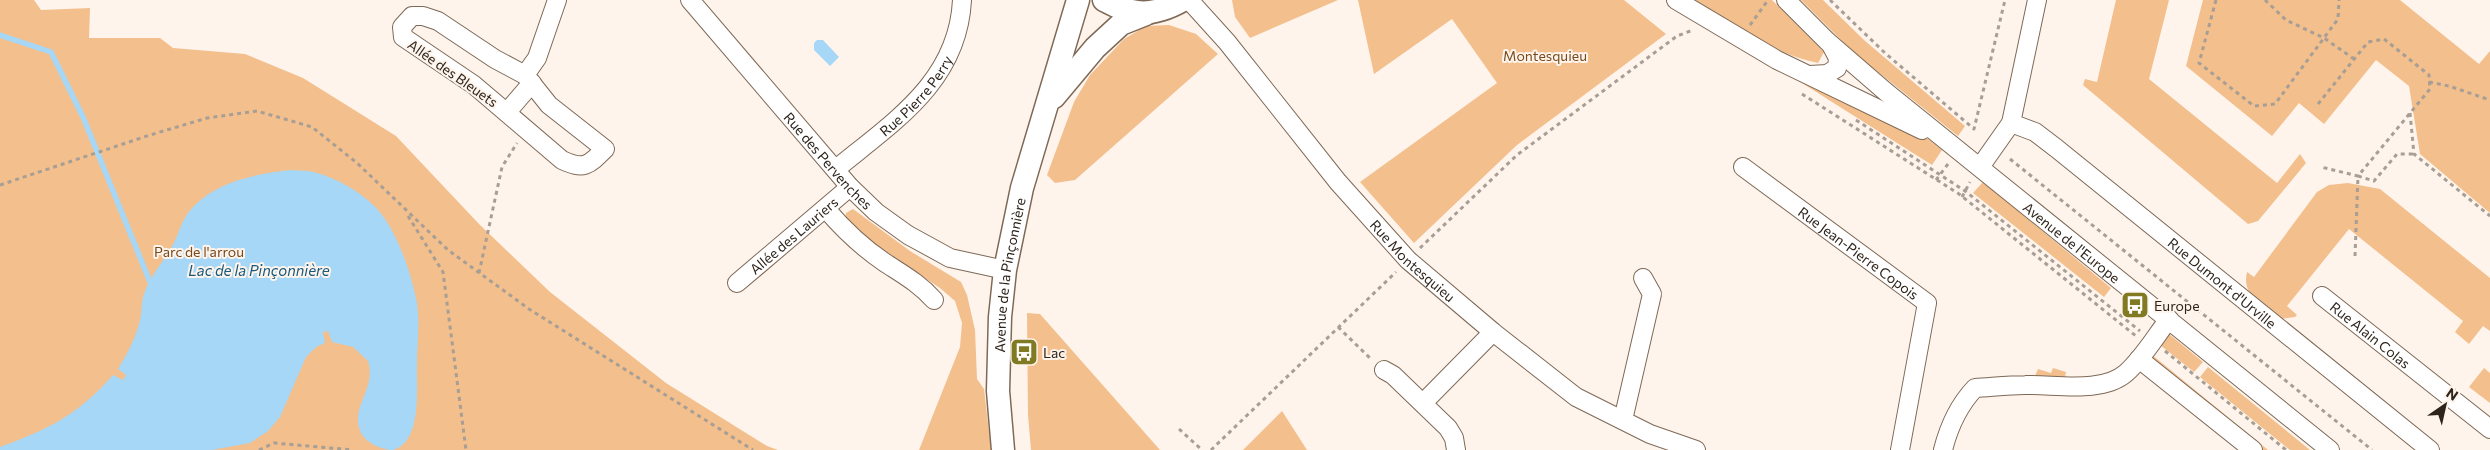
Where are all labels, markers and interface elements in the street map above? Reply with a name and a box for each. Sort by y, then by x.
street label: Allée des Bleuets [405,36,501,110]
park label: Montesquieu [1503,47,1587,64]
street label: Rue Pierre Perry [876,52,955,139]
street label: Rue des Pervenches [781,108,876,213]
street label: Allée des Lauriers [746,193,841,277]
street label: Avenue de la Pinçonnière [991,196,1028,353]
street label: Avenue de l'Europe [2020,198,2124,286]
street label: Rue Jean-Pierre Copois [1795,203,1922,303]
street label: Rue Montesquieu [1367,216,1459,305]
street label: Rue Dumont d'Urville [2165,234,2280,331]
park label: Parc de l'arrou [154,243,244,260]
water label: Lac de la Pinçonnière [188,261,330,279]
bus stop icon: Europe [2120,290,2150,320]
place label: Europe [2154,297,2200,314]
street label: Rue Alain Colas [2327,298,2414,371]
bus stop icon: Lac [1009,337,1039,367]
place label: Lac [1043,344,1065,361]
north arrow [2420,380,2470,430]
text: N [2443,384,2462,404]

